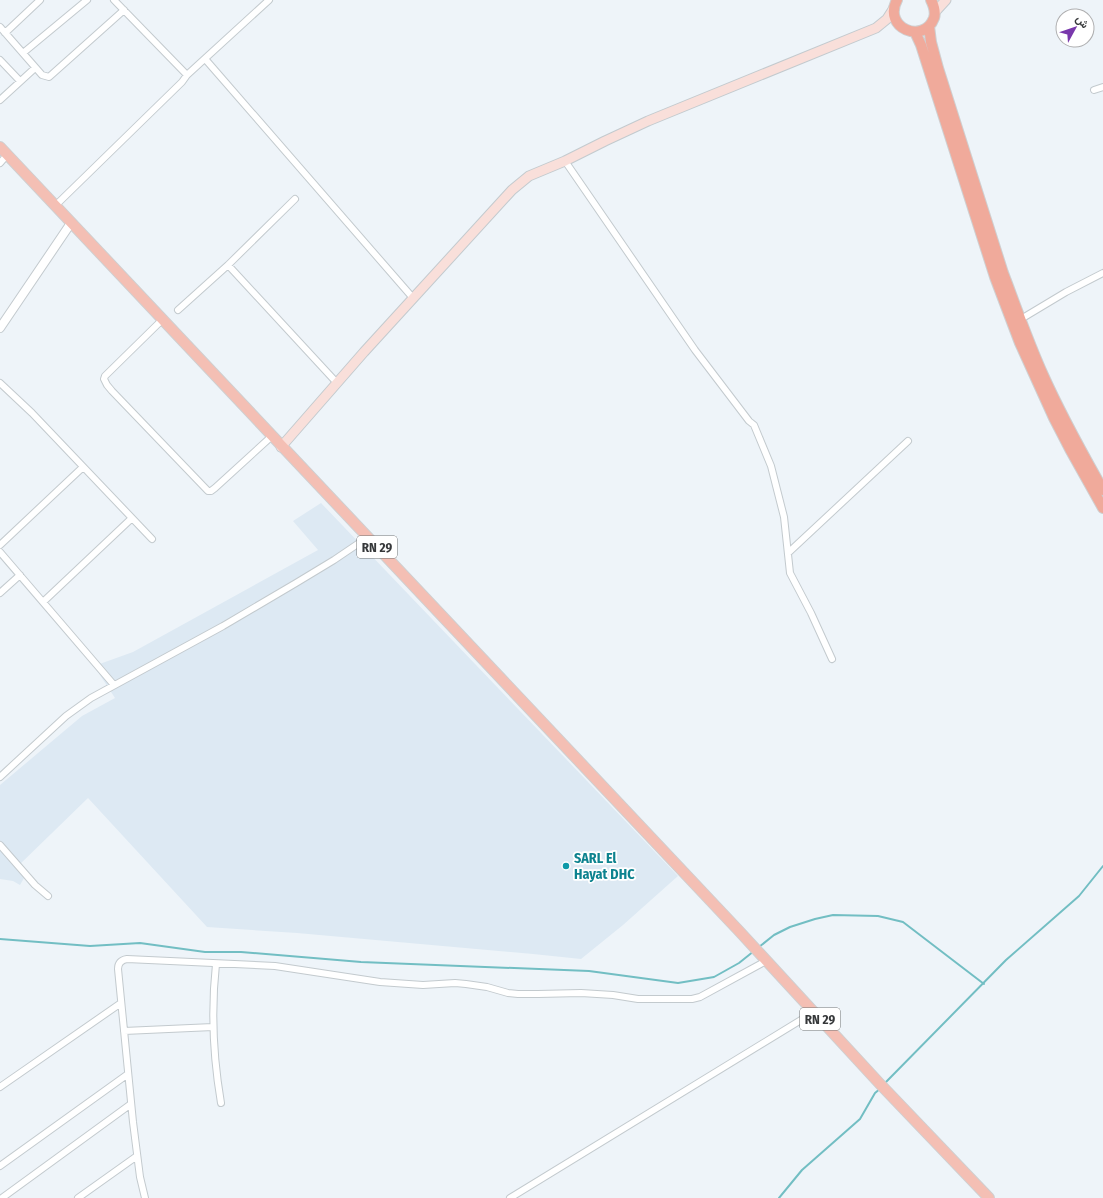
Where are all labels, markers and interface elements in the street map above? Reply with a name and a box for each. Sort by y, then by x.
north arrow [1055,8,1095,48]
text: ش [1073,13,1092,31]
road number: RN 29 [357,536,397,558]
place label: SARL El Hayat DHC [574,850,635,883]
marker: SARL El Hayat DHC [561,861,571,871]
road number: RN 29 [800,1008,840,1030]

